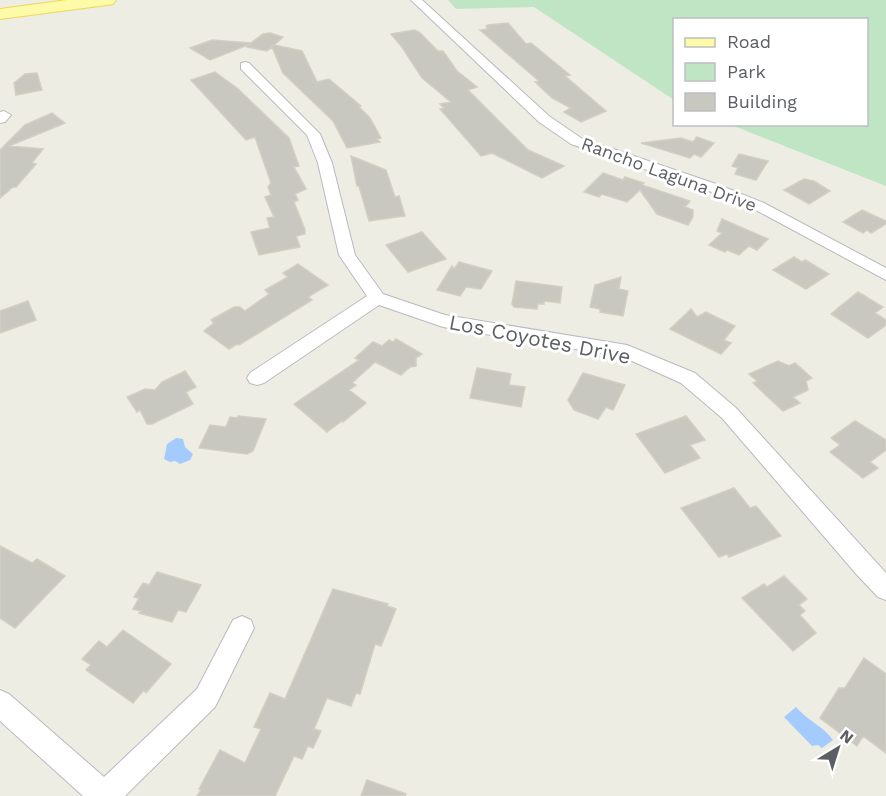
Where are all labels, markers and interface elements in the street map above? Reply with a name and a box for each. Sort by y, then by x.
legend [673,18,868,126]
text: Road [727,31,771,52]
text: Park [727,61,766,82]
text: Building [727,91,797,112]
street label: Rancho Laguna Drive [579,133,759,215]
street label: Los Coyotes Drive [447,309,633,369]
north arrow [808,718,868,778]
text: N [836,725,857,748]

